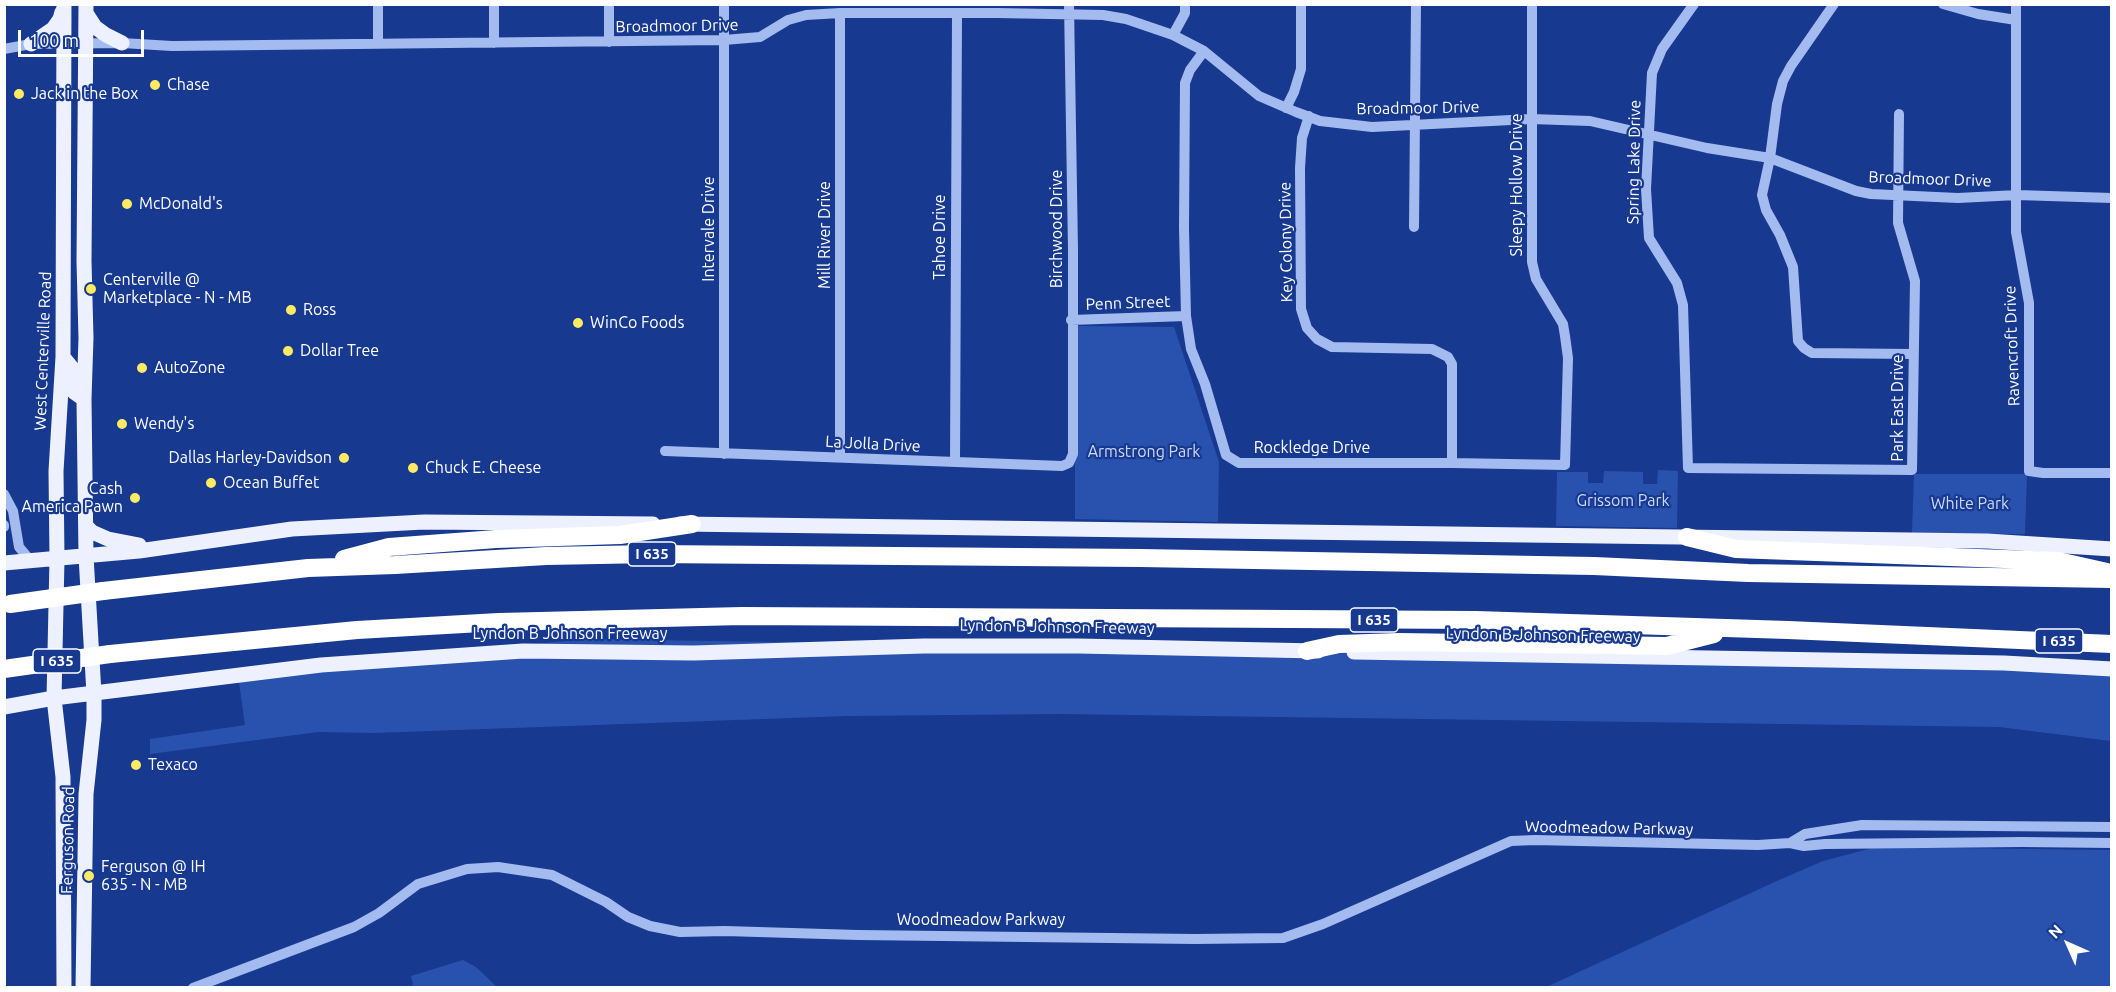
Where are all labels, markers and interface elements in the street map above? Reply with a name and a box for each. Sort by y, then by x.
street label: Broadmoor Drive [615,15,739,37]
scale bar [21,18,147,56]
text: 100 m [29,30,79,50]
place label: Chase [167,75,210,95]
marker: Chase [148,78,162,92]
place label: Jack in the Box [31,84,138,104]
marker: Jack in the Box [12,87,26,101]
street label: Broadmoor Drive [1356,97,1480,119]
street label: Spring Lake Drive [1623,100,1645,224]
street label: Sleepy Hollow Drive [1507,113,1527,257]
street label: Broadmoor Drive [1868,167,1992,191]
street label: Birchwood Drive [1047,170,1067,288]
street label: Intervale Drive [699,176,719,282]
street label: Mill River Drive [815,181,835,289]
street label: Key Colony Drive [1275,182,1297,302]
place label: McDonald's [139,194,223,214]
street label: Tahoe Drive [930,194,950,280]
marker: McDonald's [120,197,134,211]
place label: Centerville @ Marketplace - N - MB [103,270,252,308]
street label: West Centerville Road [31,271,55,431]
marker: Centerville @ Marketplace - N - MB [84,282,98,296]
street label: Ravencroft Drive [2000,285,2024,407]
street label: Penn Street [1085,292,1171,314]
place label: Ross [303,300,336,320]
marker: Ross [284,303,298,317]
place label: WinCo Foods [590,313,684,333]
marker: WinCo Foods [571,316,585,330]
place label: Dollar Tree [300,341,379,361]
marker: Dollar Tree [281,344,295,358]
street label: Park East Drive [1888,354,1908,462]
place label: AutoZone [154,358,225,378]
marker: AutoZone [135,361,149,375]
place label: Wendy's [134,414,194,434]
marker: Wendy's [115,417,129,431]
street label: La Jolla Drive [825,432,921,456]
street label: Rockledge Drive [1254,438,1370,458]
park label: Armstrong Park [1088,442,1200,462]
place label: Dallas Harley-Davidson [168,448,332,468]
marker: Dallas Harley-Davidson [337,451,351,465]
place label: Chuck E. Cheese [425,458,541,478]
marker: Chuck E. Cheese [406,461,420,475]
place label: Ocean Buffet [223,473,319,493]
marker: Ocean Buffet [204,476,218,490]
place label: Cash America Pawn [22,479,123,517]
marker: Cash America Pawn [128,491,142,505]
park label: Grissom Park [1576,491,1670,511]
park label: White Park [1931,494,2009,514]
road number: I 635 [628,542,676,566]
road number: I 635 [1350,608,1398,632]
street label: Lyndon B Johnson Freeway [959,616,1155,638]
street label: Lyndon B Johnson Freeway [473,624,667,644]
street label: Lyndon B Johnson Freeway [1445,624,1641,646]
road number: I 635 [2035,629,2083,653]
road number: I 635 [33,649,81,673]
place label: Texaco [148,755,198,775]
marker: Texaco [129,758,143,772]
street label: Ferguson Road [57,786,79,894]
street label: Woodmeadow Parkway [1525,817,1693,839]
place label: Ferguson @ IH 635 - N - MB [101,857,206,895]
marker: Ferguson @ IH 635 - N - MB [82,869,96,883]
street label: Woodmeadow Parkway [897,910,1065,930]
north arrow [2038,914,2098,974]
text: N [2045,921,2066,942]

